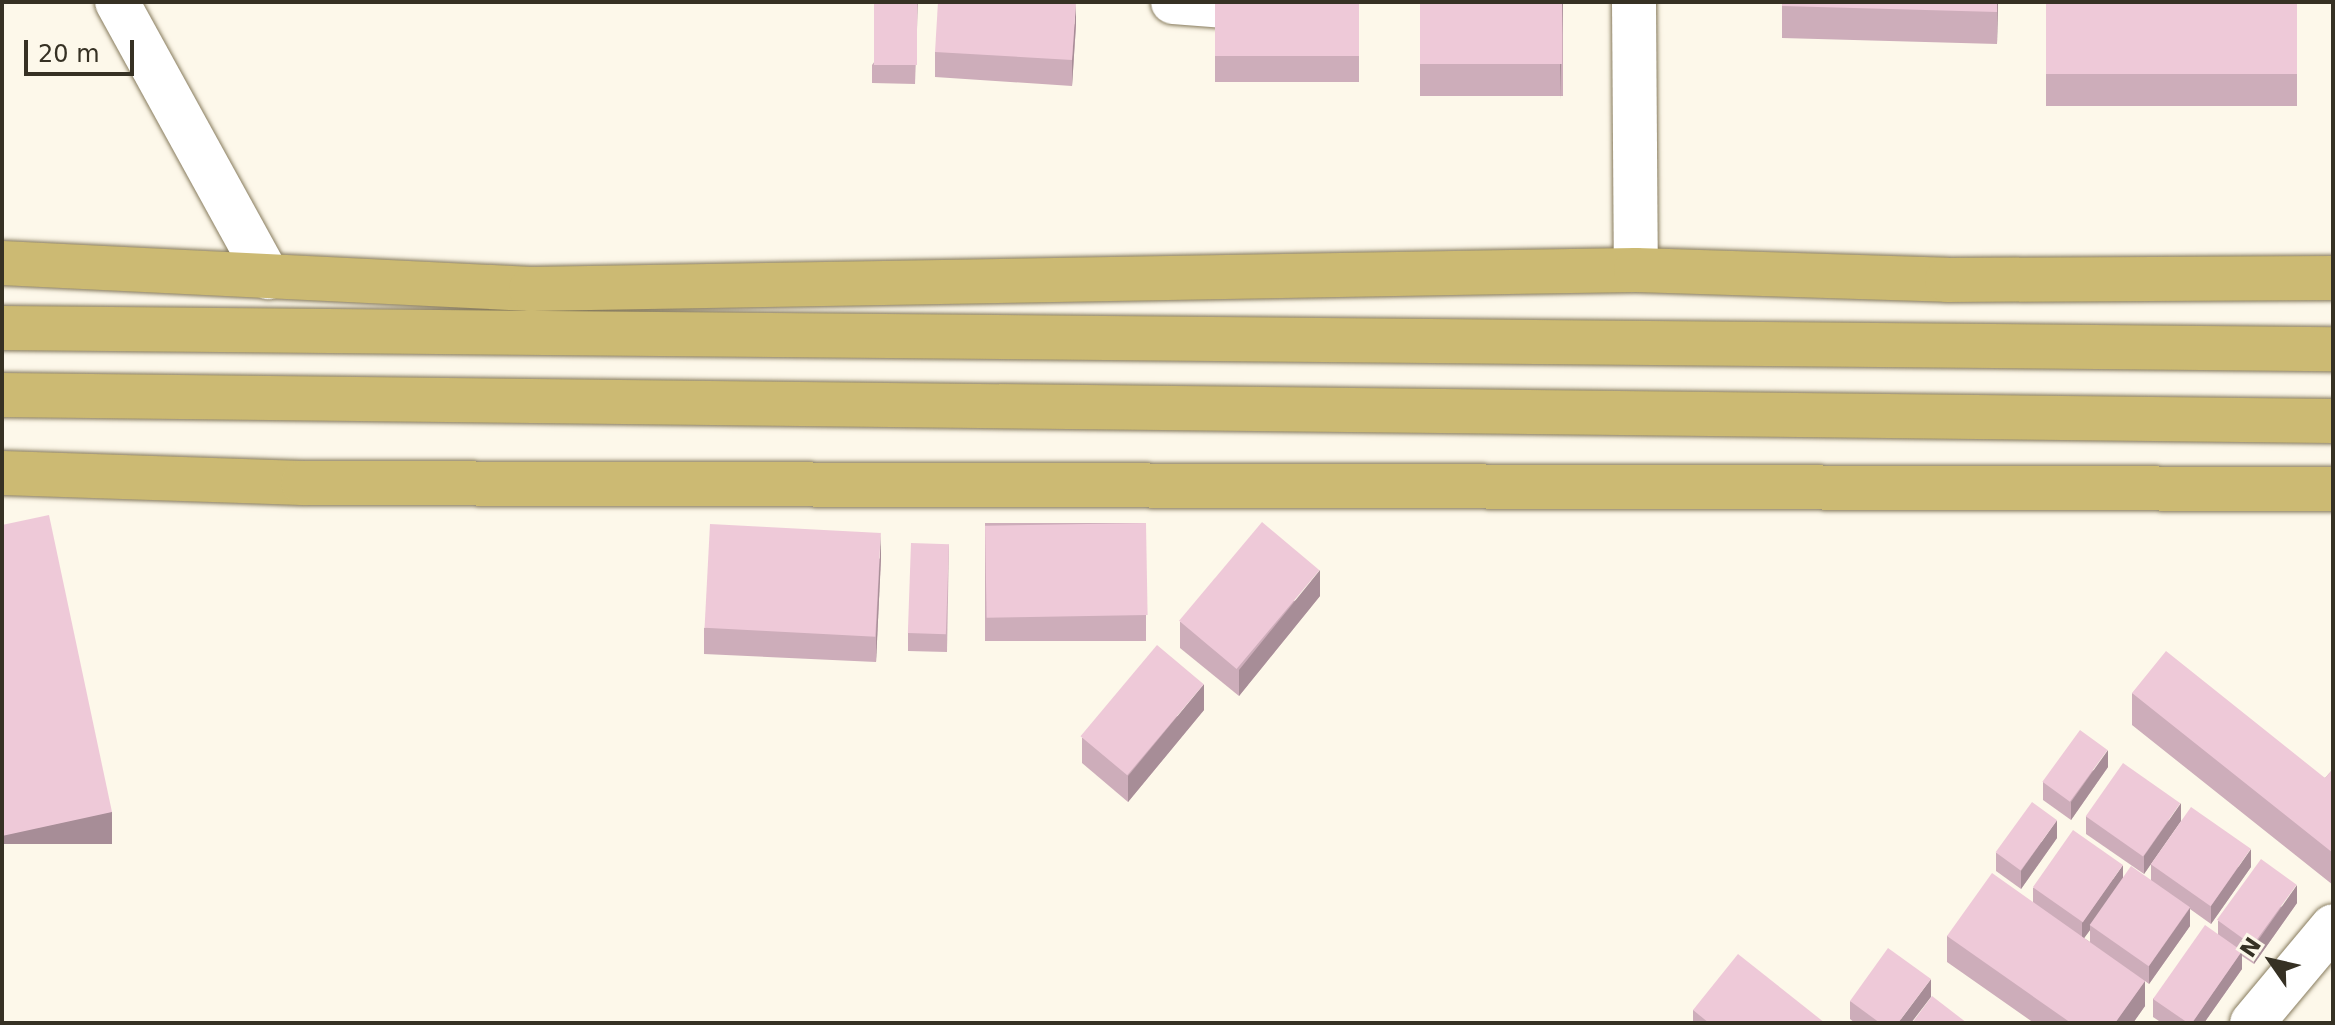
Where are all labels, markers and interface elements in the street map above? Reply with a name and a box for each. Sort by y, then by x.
scale bar [28,24,138,74]
text: 20 m [38,40,100,68]
north arrow [2231,921,2311,1001]
text: N [2235,933,2266,962]

